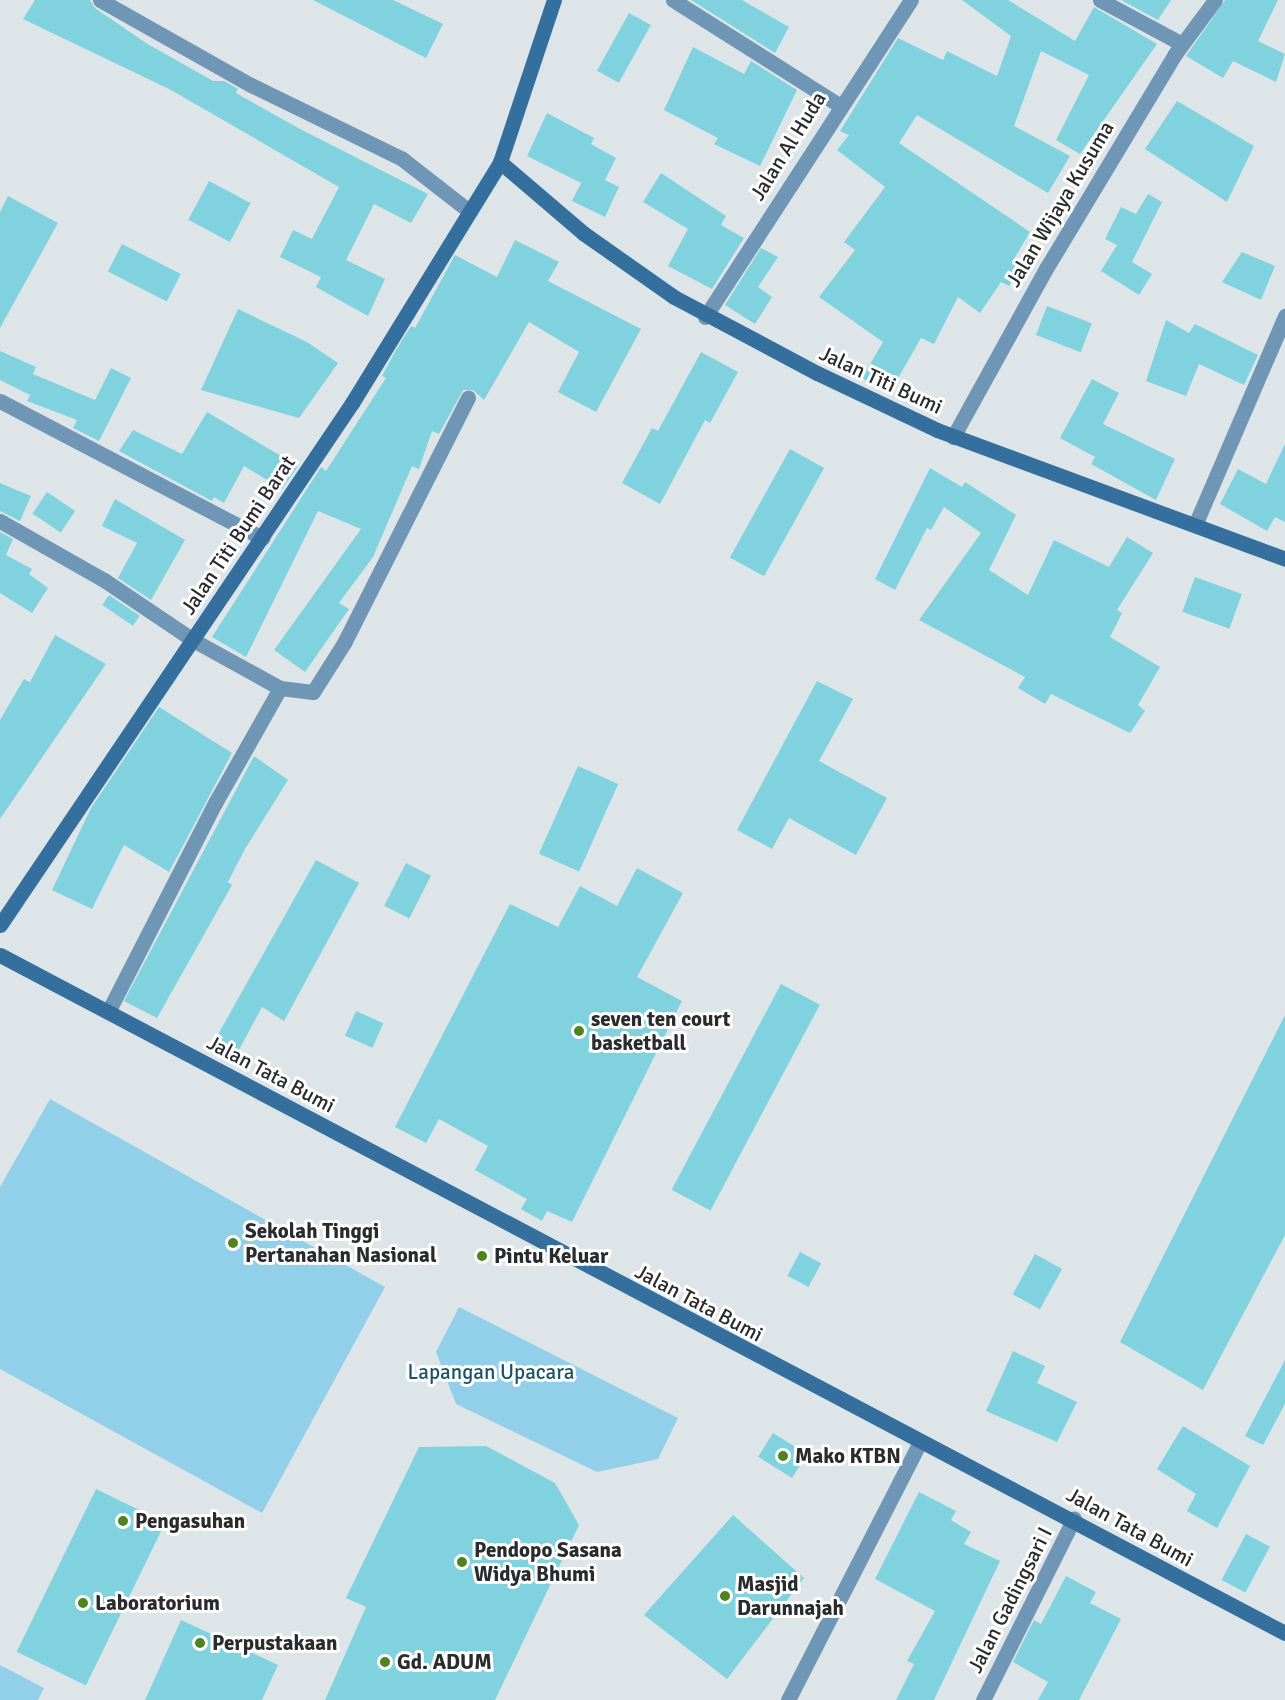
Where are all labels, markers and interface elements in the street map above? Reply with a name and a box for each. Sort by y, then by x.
street label: Jalan Al Huda [745,87,831,205]
street label: Jalan Wijaya Kusuma [1001,117,1119,291]
street label: Jalan Titi Bumi [815,341,947,419]
street label: Jalan Titi Bumi Barat [176,451,300,619]
place label: seven ten court basketball [591,1006,730,1056]
marker: seven ten court basketball [572,1024,586,1038]
street label: Jalan Tata Bumi [203,1030,339,1118]
place label: Sekolah Tinggi Pertanahan Nasional [245,1218,436,1268]
marker: Sekolah Tinggi Pertanahan Nasional [226,1236,240,1250]
place label: Pintu Keluar [494,1243,608,1269]
marker: Pintu Keluar [475,1249,489,1263]
street label: Jalan Tata Bumi [631,1259,767,1347]
park label: Lapangan Upacara [408,1359,574,1385]
place label: Mako KTBN [795,1443,901,1469]
marker: Mako KTBN [776,1449,790,1463]
street label: Jalan Tata Bumi [1062,1482,1198,1572]
place label: Pengasuhan [135,1508,245,1534]
marker: Pengasuhan [116,1514,130,1528]
street label: Jalan Gadingsari I [962,1523,1058,1677]
place label: Pendopo Sasana Widya Bhumi [474,1537,622,1587]
marker: Pendopo Sasana Widya Bhumi [455,1555,469,1569]
place label: Masjid Darunnajah [737,1571,844,1621]
marker: Masjid Darunnajah [718,1589,732,1603]
place label: Laboratorium [95,1590,220,1616]
marker: Laboratorium [76,1596,90,1610]
place label: Perpustakaan [212,1630,337,1656]
marker: Perpustakaan [193,1636,207,1650]
place label: Gd. ADUM [397,1649,492,1675]
marker: Gd. ADUM [378,1655,392,1669]

